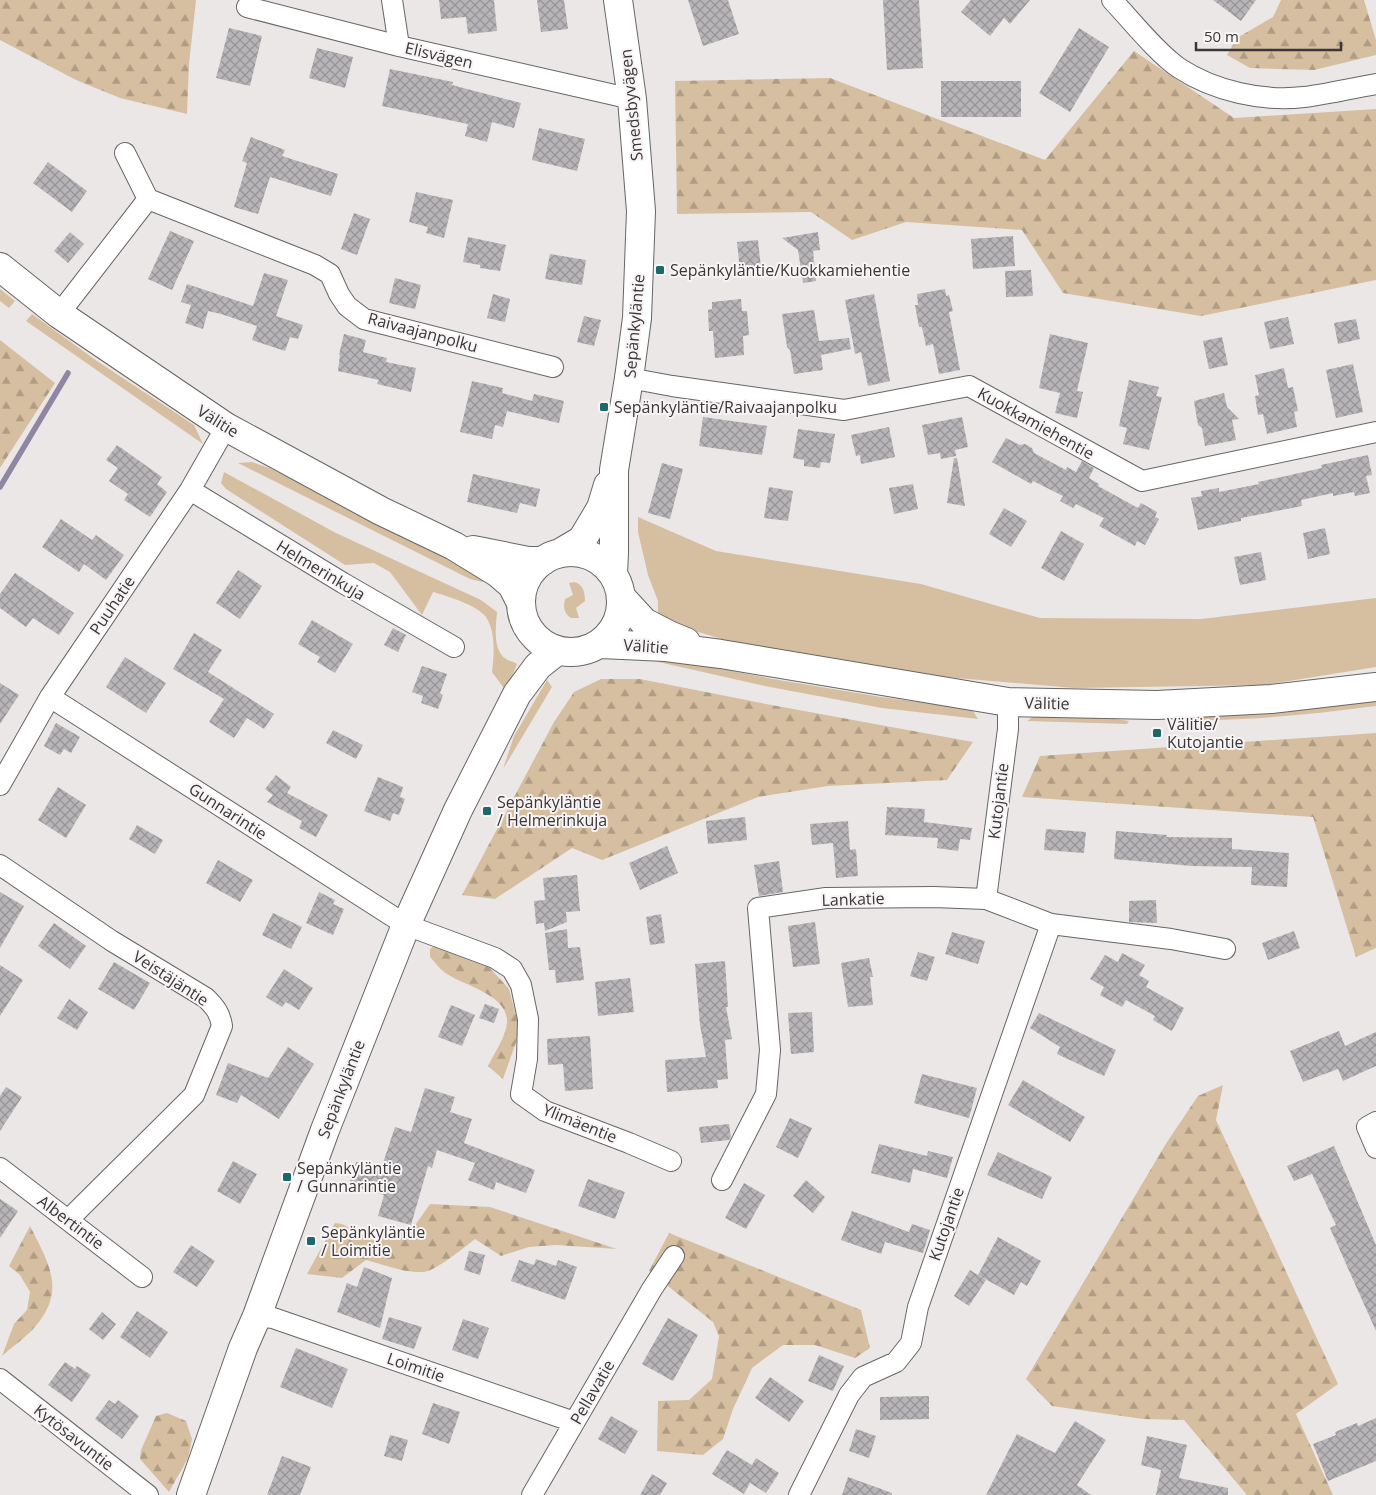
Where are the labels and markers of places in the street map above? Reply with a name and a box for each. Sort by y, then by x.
place label: Sepänkyläntie/Kuokkamiehentie [670,259,910,281]
marker: Sepänkyläntie/Kuokkamiehentie [654,264,666,276]
place label: Sepänkyläntie/Raivaajanpolku [614,396,837,418]
marker: Sepänkyläntie/Raivaajanpolku [598,401,610,413]
place label: Välitie/ Kutojantie [1167,713,1243,753]
marker: Välitie/ Kutojantie [1151,727,1163,739]
place label: Sepänkyläntie / Helmerinkuja [497,791,607,831]
marker: Sepänkyläntie / Helmerinkuja [481,805,493,817]
place label: Sepänkyläntie / Gunnarintie [297,1157,401,1197]
marker: Sepänkyläntie / Gunnarintie [281,1171,293,1183]
place label: Sepänkyläntie / Loimitie [321,1221,425,1261]
marker: Sepänkyläntie / Loimitie [305,1235,317,1247]

